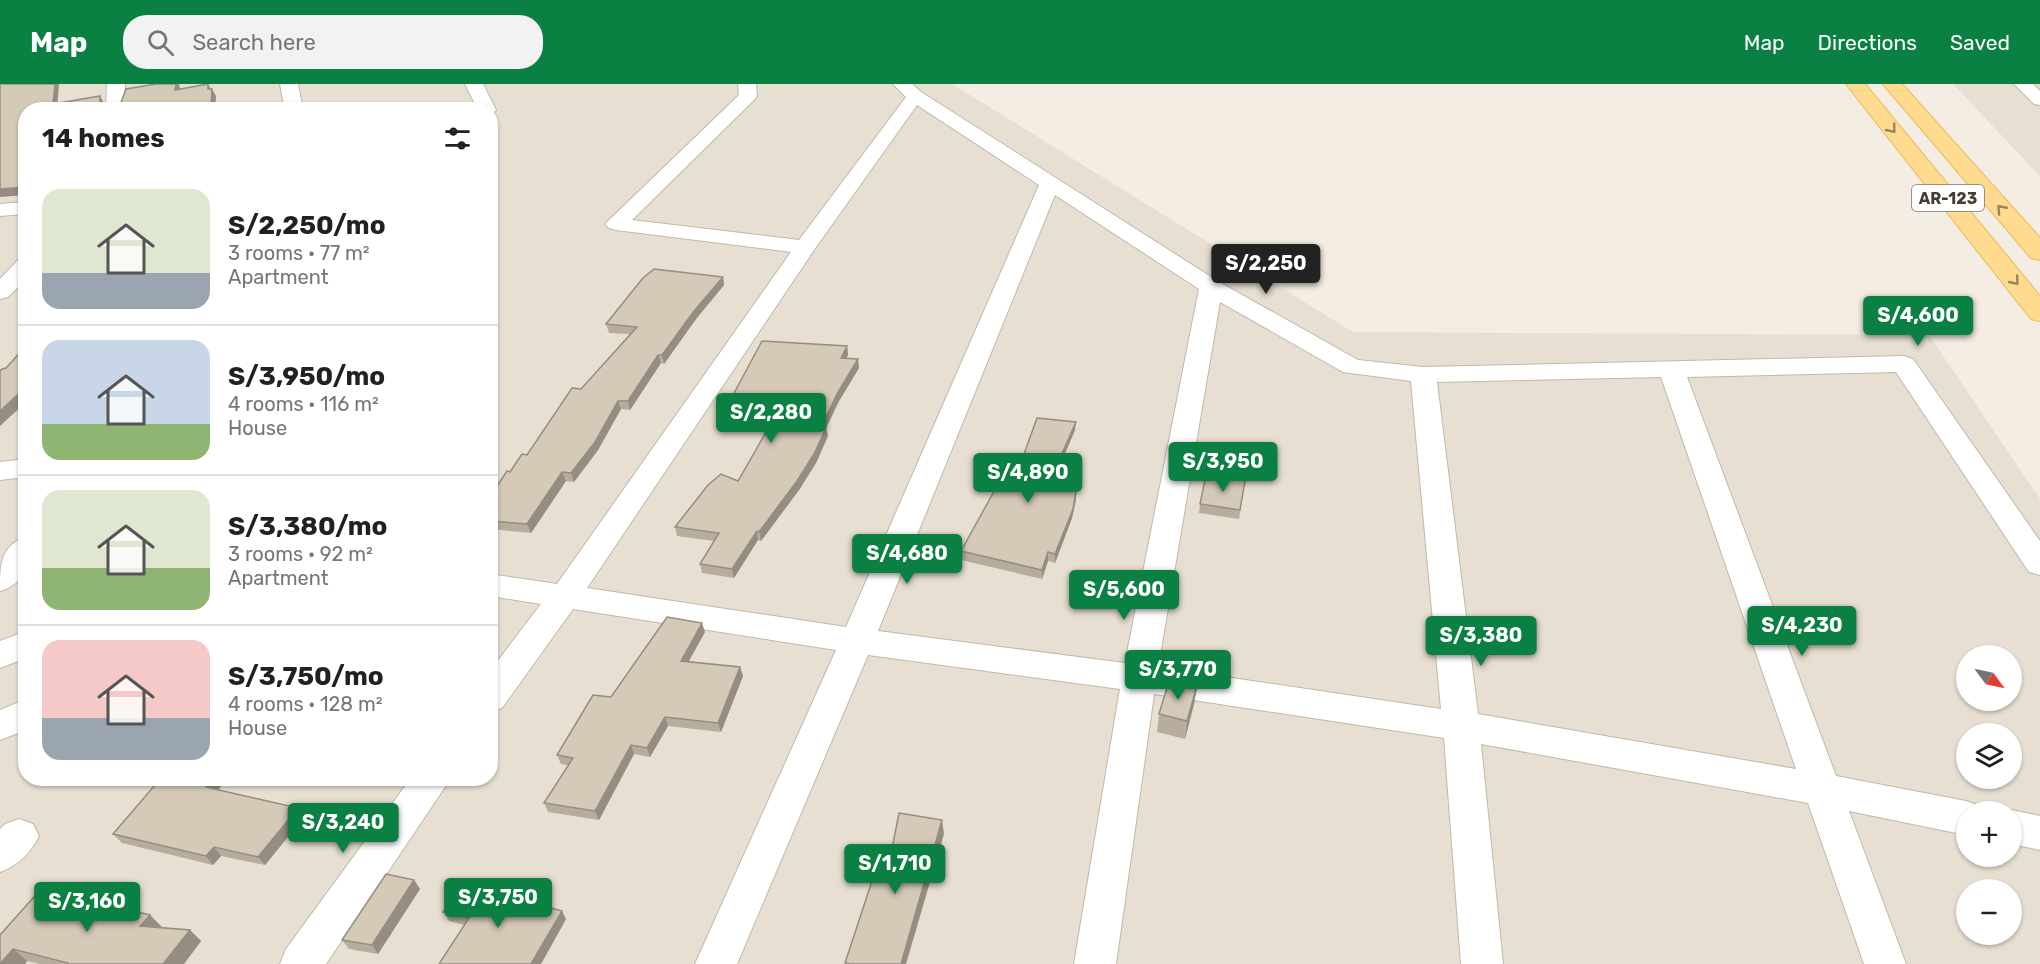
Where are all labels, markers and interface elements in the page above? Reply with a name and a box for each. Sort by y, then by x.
search box [123,15,543,69]
text: Map [30,26,87,59]
icon: search [144,26,177,59]
text: Search here [192,29,316,56]
text: Map [1744,30,1785,55]
text: Directions [1818,30,1917,55]
text: Saved [1950,30,2010,55]
icon: filters [441,122,474,155]
text: 14 homes [42,123,165,154]
one-way arrow [1885,123,1896,134]
road number: AR-123 [1912,185,1984,211]
one-way arrow [1997,206,2008,216]
text: S/2,250/mo [228,210,386,241]
icon: home [90,213,162,285]
text: 3 rooms · 77 m² [228,241,370,265]
pin: S/2,250 [1211,244,1321,295]
text: S/2,250 [1225,251,1307,275]
text: Apartment [228,265,329,289]
one-way arrow [2007,274,2018,285]
pin: S/4,600 [1863,296,1973,347]
text: S/4,600 [1877,303,1959,327]
text: S/3,950/mo [228,361,385,392]
icon: home [90,364,162,436]
text: 4 rooms · 116 m² [228,392,379,416]
pin: S/2,280 [716,393,826,444]
text: S/2,280 [730,400,812,424]
text: House [228,416,287,440]
pin: S/3,950 [1168,442,1278,493]
text: S/3,950 [1183,449,1263,473]
pin: S/4,890 [973,453,1083,504]
text: S/4,890 [987,460,1069,484]
text: S/3,380/mo [228,511,387,542]
icon: home [90,514,162,586]
pin: S/4,680 [852,534,962,585]
text: S/4,680 [866,541,948,565]
text: 3 rooms · 92 m² [228,542,373,566]
text: Apartment [228,566,329,590]
pin: S/5,600 [1069,570,1179,621]
text: S/5,600 [1083,577,1165,601]
pin: S/4,230 [1747,606,1857,657]
text: S/4,230 [1761,613,1843,637]
pin: S/3,380 [1426,616,1536,667]
text: S/3,380 [1440,623,1522,647]
north arrow [1956,645,2022,711]
map controls [1956,645,2022,945]
pin: S/3,770 [1123,650,1233,701]
text: S/3,770 [1139,657,1217,681]
text: S/3,750/mo [228,661,384,692]
icon: home [90,664,162,736]
text: 4 rooms · 128 m² [228,692,383,716]
text: House [228,716,287,740]
button: layers [1956,723,2022,789]
button: + [1956,801,2022,867]
pin: S/3,240 [288,803,398,854]
text: S/3,240 [302,810,384,834]
pin: S/1,710 [840,844,950,895]
text: S/1,710 [858,851,932,875]
pin: S/3,750 [443,878,553,929]
button: − [1956,879,2022,945]
pin: S/3,160 [32,882,142,933]
text: S/3,750 [458,885,538,909]
text: S/3,160 [48,889,126,913]

